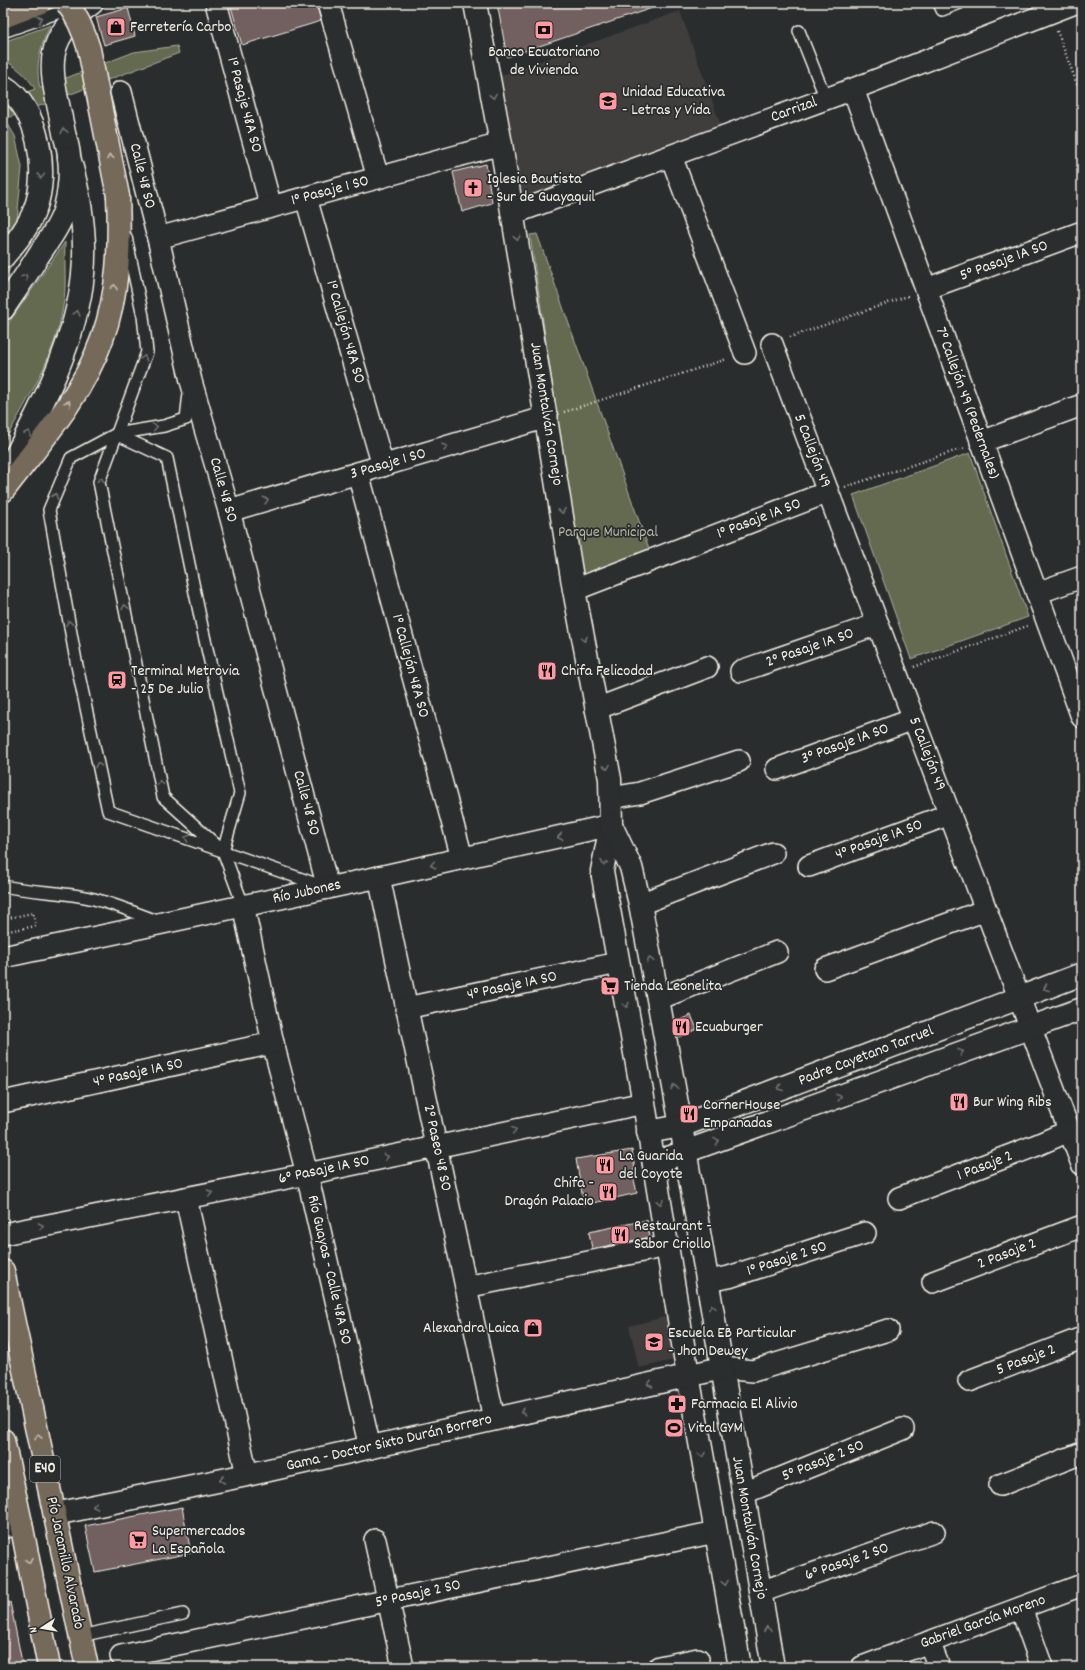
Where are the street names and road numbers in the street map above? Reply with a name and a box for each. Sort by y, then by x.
street label: 1° Pasaje 48A SO [220,55,268,155]
street label: Carrizal [768,91,820,129]
street label: Calle 48 SO [123,141,161,211]
street label: 1° Pasaje 1 SO [289,170,371,212]
street label: 5° Pasaje 1A SO [957,234,1051,288]
street label: 1° Callejón 48A SO [319,278,371,386]
street label: 7° Callejón 49 (Pedernales) [929,324,1005,482]
street label: Juan Montalván Cornejo [523,341,569,487]
street label: 5 Callejón 49 [787,411,837,491]
street label: 3 Pasaje 1 SO [347,442,429,486]
street label: Calle 48 SO [203,455,243,525]
street label: 1° Pasaje 1A SO [714,492,804,546]
street label: 1° Callejón 48A SO [385,612,435,720]
street label: 2° Pasaje 1A SO [763,622,857,674]
street label: 5 Callejón 49 [902,714,952,794]
street label: 3° Pasaje 1A SO [798,717,892,771]
street label: Calle 48 SO [286,768,326,838]
street label: 4° Pasaje 1A SO [832,814,926,866]
street label: Río Jubones [271,873,344,910]
street label: 4° Pasaje 1A SO [465,965,559,1007]
street label: Padre Cayetano Tarruel [795,1020,937,1092]
street label: 4° Pasaje 1A SO [91,1052,185,1094]
street label: 2° Paseo 48 SO [417,1103,457,1193]
street label: 1 Pasaje 2 [954,1145,1016,1187]
street label: 6° Pasaje 1A SO [276,1149,372,1191]
street label: Río Guayas - Calle 48A SO [301,1193,357,1347]
street label: 2 Pasaje 2 [974,1232,1040,1276]
street label: 1° Pasaje 2 SO [744,1235,830,1283]
street label: 5 Pasaje 2 [993,1338,1059,1382]
street label: Gama - Doctor Sixto Durán Borrero [284,1408,494,1478]
street label: 5° Pasaje 2 SO [778,1434,868,1488]
street label: Juan Montalván Cornejo [725,1455,773,1601]
road number: E40 [30,1456,60,1482]
street label: Pío Jaramillo Alvarado [40,1495,90,1631]
street label: 6° Pasaje 2 SO [802,1537,892,1587]
street label: 5° Pasaje 2 SO [373,1574,463,1614]
street label: Gabriel García Moreno [917,1589,1049,1655]

